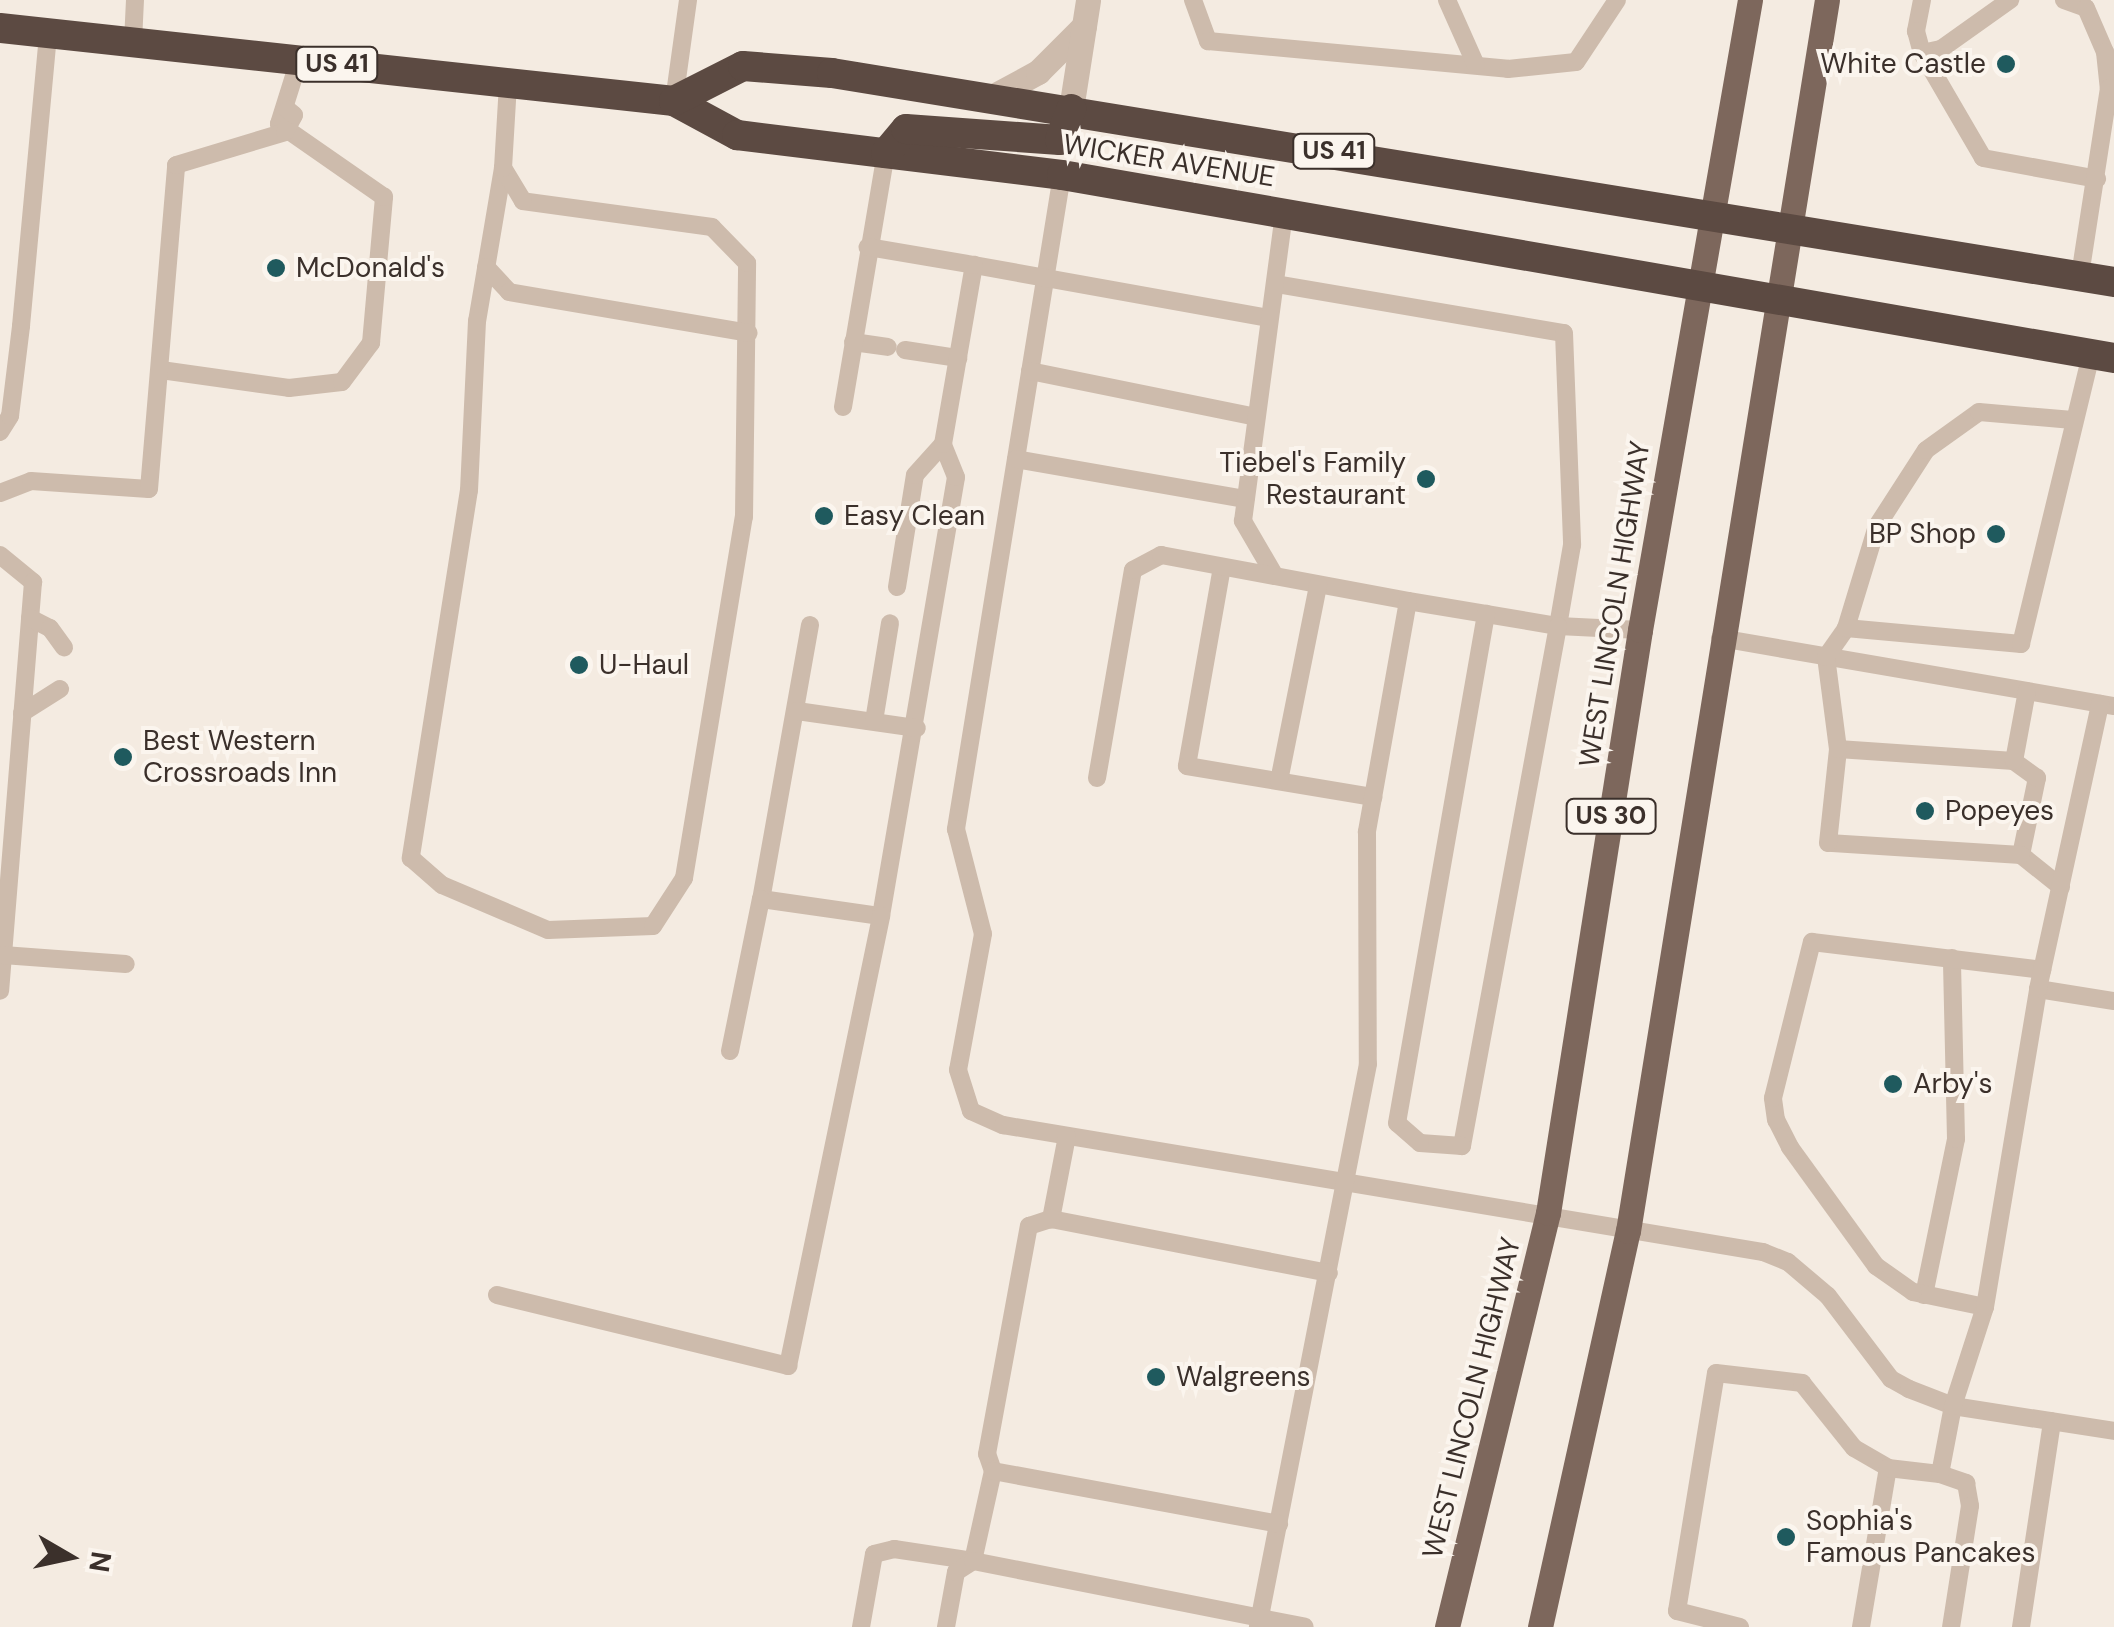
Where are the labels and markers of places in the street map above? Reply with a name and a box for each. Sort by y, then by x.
place label: White Castle [1820,47,1986,81]
marker: White Castle [1995,53,2017,75]
place label: McDonald's [296,251,445,285]
marker: McDonald's [265,257,287,279]
place label: Tiebel's Family Restaurant [1219,446,1406,512]
marker: Tiebel's Family Restaurant [1415,468,1437,490]
place label: Easy Clean [844,499,985,533]
marker: Easy Clean [813,505,835,527]
place label: BP Shop [1869,517,1976,551]
marker: BP Shop [1985,523,2007,545]
place label: U-Haul [599,648,689,682]
marker: U-Haul [568,654,590,676]
place label: Best Western Crossroads Inn [143,724,337,790]
marker: Best Western Crossroads Inn [112,746,134,768]
place label: Popeyes [1945,794,2054,828]
marker: Popeyes [1914,800,1936,822]
place label: Arby's [1913,1067,1992,1101]
marker: Arby's [1882,1073,1904,1095]
place label: Walgreens [1176,1360,1311,1394]
marker: Walgreens [1145,1366,1167,1388]
place label: Sophia's Famous Pancakes [1806,1504,2036,1570]
marker: Sophia's Famous Pancakes [1775,1526,1797,1548]

